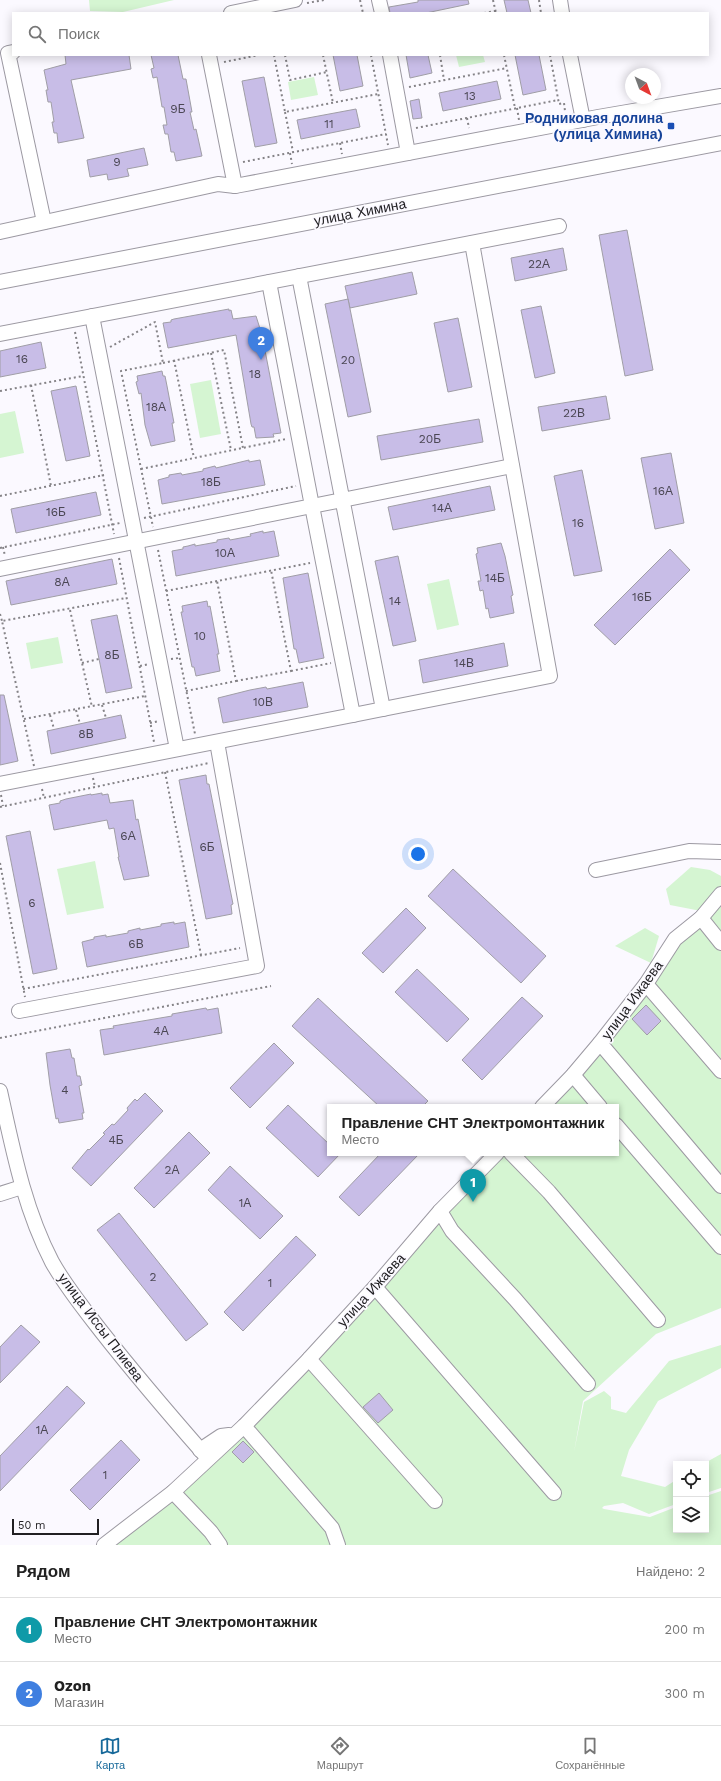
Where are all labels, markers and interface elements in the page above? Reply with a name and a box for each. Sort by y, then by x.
search box [12,12,709,56]
icon: search [26,23,48,45]
text: Поиск [58,25,100,43]
north arrow [625,68,661,104]
house number: 13 [464,89,476,103]
house number: 9Б [170,102,186,116]
place label: Родниковая долина (улица Химина) [525,110,663,142]
house number: 11 [324,117,334,131]
marker: Родниковая долина (улица Химина) [666,121,676,131]
house number: 9 [113,155,121,169]
street label: улица Химина [313,195,408,229]
house number: 22А [528,257,550,271]
pin: 2 [248,327,274,360]
house number: 16 [16,352,28,366]
house number: 20 [341,353,355,367]
house number: 18 [249,367,261,381]
house number: 18А [146,400,166,414]
house number: 22В [563,406,585,420]
house number: 20Б [419,432,441,446]
house number: 18Б [201,475,221,489]
house number: 16А [653,484,673,498]
house number: 14А [432,501,452,515]
house number: 16Б [46,505,66,519]
house number: 16 [572,516,584,530]
house number: 10А [215,546,235,560]
house number: 14Б [485,571,505,585]
house number: 8А [54,575,70,589]
house number: 16Б [632,590,652,604]
house number: 14 [389,594,401,608]
house number: 10 [194,629,206,643]
house number: 8Б [104,648,120,662]
house number: 14В [454,656,474,670]
house number: 10В [253,695,273,709]
house number: 8В [78,727,94,741]
house number: 6А [120,829,136,843]
house number: 6Б [199,840,215,854]
your location [408,844,428,864]
house number: 6 [28,896,36,910]
house number: 6В [128,937,144,951]
street label: улица Ижаева [598,957,666,1042]
house number: 4А [153,1024,169,1038]
house number: 4 [61,1083,69,1097]
popup [327,1104,619,1156]
text: Правление СНТ Электромонтажник [341,1114,605,1132]
text: Место [341,1132,379,1147]
house number: 4Б [108,1133,124,1147]
house number: 2А [165,1163,180,1177]
pin: 1 [460,1169,486,1202]
house number: 1А [239,1196,251,1210]
street label: улица Ижаева [334,1250,408,1330]
street label: улица Иссы Плиева [55,1270,147,1384]
house number: 2 [150,1270,157,1284]
house number: 1 [268,1276,272,1290]
house number: 1А [36,1423,48,1437]
map controls [673,1461,709,1533]
button: locate [673,1461,709,1497]
house number: 1 [103,1468,107,1482]
button: layers [673,1497,709,1533]
scale bar [12,1517,99,1536]
text: 50 m [18,1519,45,1532]
text: Рядом [16,1561,71,1581]
text: Найдено: 2 [636,1564,705,1579]
text: Правление СНТ Электромонтажник [54,1613,317,1631]
text: 1 [26,1622,32,1637]
text: 200 m [664,1622,705,1637]
text: Место [54,1631,92,1646]
text: Ozon [54,1677,91,1695]
text: 2 [25,1686,33,1701]
text: 300 m [664,1686,705,1701]
text: Магазин [54,1695,104,1710]
tab: Карта [96,1735,125,1772]
tab: Маршрут [317,1735,364,1772]
tab: Сохранённые [555,1735,625,1772]

